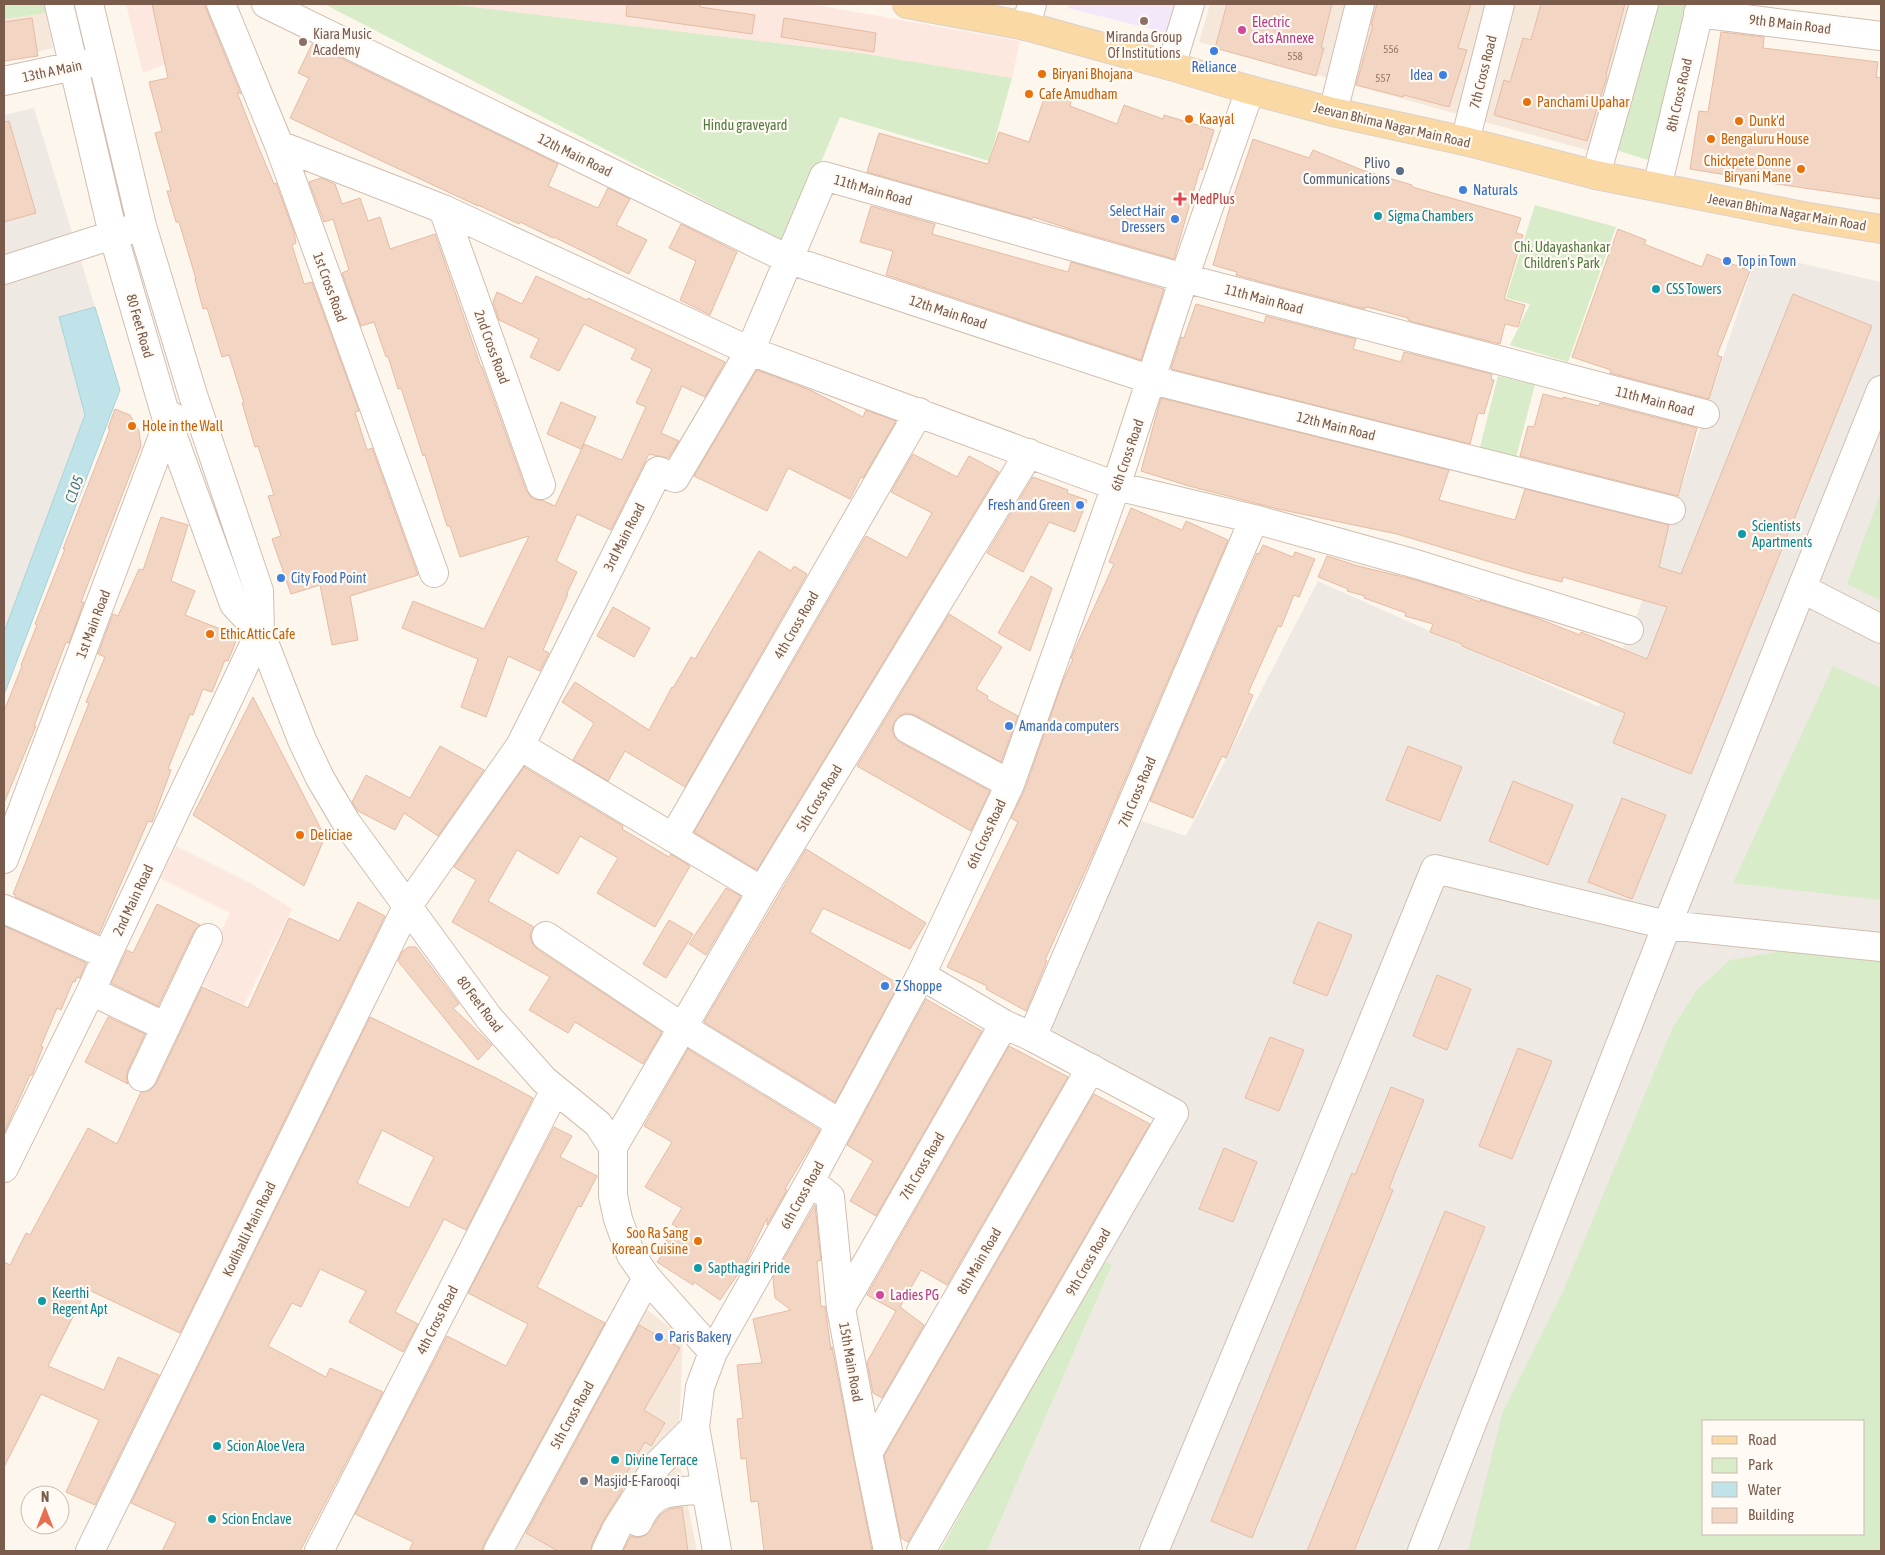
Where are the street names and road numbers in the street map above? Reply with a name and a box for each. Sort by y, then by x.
street label: 9th B Main Road [1748,11,1832,37]
street label: 7th Cross Road [1466,34,1500,110]
street label: 13th A Main [21,57,83,85]
street label: 8th Cross Road [1663,57,1695,133]
street label: Jeevan Bhima Nagar Main Road [1312,99,1472,151]
street label: 12th Main Road [535,130,615,180]
street label: 11th Main Road [832,171,914,209]
street label: Jeevan Bhima Nagar Main Road [1707,190,1867,234]
street label: 1st Cross Road [310,250,350,324]
street label: 11th Main Road [1223,281,1305,317]
street label: 80 Feet Road [123,292,157,360]
street label: 12th Main Road [907,292,989,332]
street label: 2nd Cross Road [471,308,513,386]
street label: 11th Main Road [1614,383,1696,419]
street label: 12th Main Road [1295,409,1377,443]
street label: 6th Cross Road [1107,417,1147,493]
street label: 3rd Main Road [600,500,648,574]
street label: 1st Main Road [73,588,113,660]
street label: 4th Cross Road [770,589,822,661]
street label: 7th Cross Road [1115,754,1159,830]
street label: 5th Cross Road [793,762,845,834]
street label: 6th Cross Road [963,797,1009,871]
street label: 2nd Main Road [110,862,156,938]
street label: 80 Feet Road [454,973,506,1035]
street label: 7th Cross Road [896,1130,948,1202]
street label: 6th Cross Road [777,1158,827,1232]
street label: Kodihalli Main Road [219,1179,279,1279]
street label: 8th Main Road [954,1225,1004,1297]
street label: 9th Cross Road [1062,1226,1114,1298]
street label: 4th Cross Road [413,1283,461,1357]
street label: 15th Main Road [836,1321,866,1403]
street label: 5th Cross Road [547,1378,597,1452]

